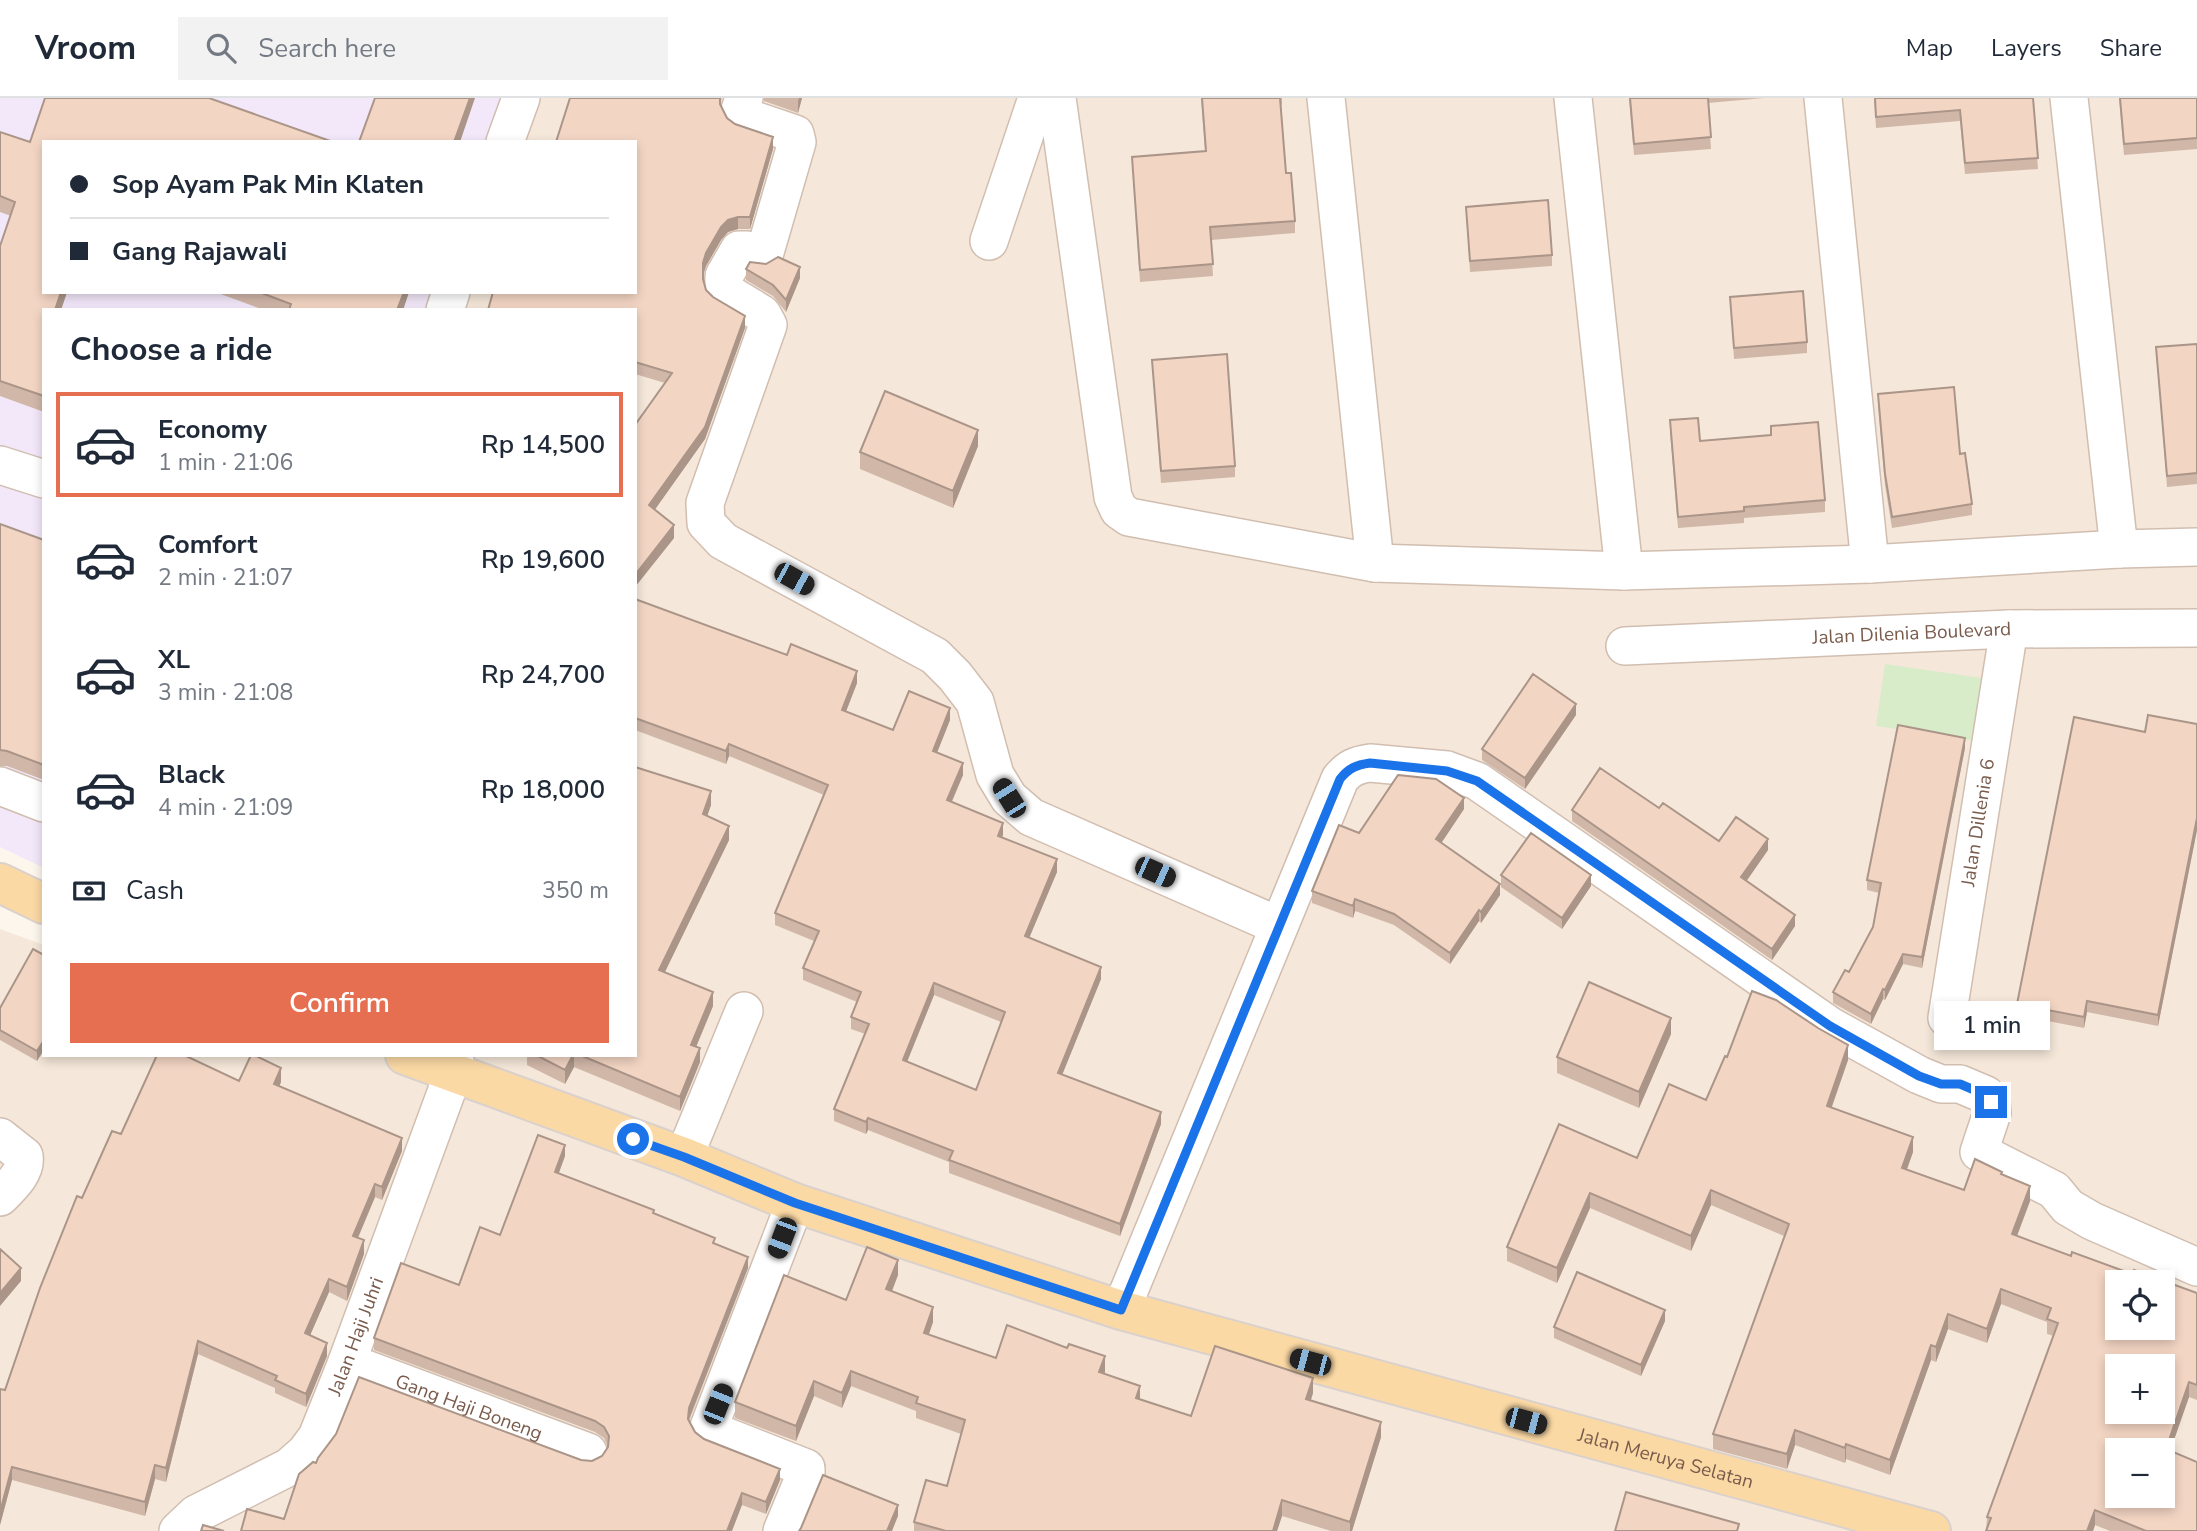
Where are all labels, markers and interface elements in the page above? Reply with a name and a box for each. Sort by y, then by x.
search box [178,17,668,80]
text: Vroom [35,26,136,71]
icon: search [202,29,240,67]
text: Search here [258,31,396,66]
text: Map [1906,32,1953,64]
text: Layers [1991,32,2062,64]
text: Share [2100,32,2162,64]
text: Sop Ayam Pak Min Klaten [112,167,424,202]
text: Gang Rajawali [112,234,287,269]
text: Choose a ride [70,328,272,371]
text: Economy [158,412,267,447]
icon: car [74,413,137,476]
text: Rp 14,500 [481,427,605,462]
text: 1 min · 21:06 [158,447,293,478]
text: Comfort [158,527,258,562]
icon: car [74,528,137,591]
text: Rp 19,600 [481,542,605,577]
car [771,560,818,598]
text: 2 min · 21:07 [158,562,293,593]
street label: Jalan Dilenia Boulevard [1811,616,2012,651]
text: XL [158,642,190,677]
icon: car [74,643,137,706]
text: Rp 24,700 [481,657,605,692]
text: 3 min · 21:08 [158,677,293,708]
text: Black [158,757,225,792]
street label: Jalan Dillenia 6 [1955,757,2001,889]
icon: car [74,758,137,821]
text: Rp 18,000 [481,772,605,807]
car [989,775,1030,821]
text: 4 min · 21:09 [158,792,293,823]
car [1132,854,1179,890]
icon: cash [70,872,108,910]
text: Cash [126,873,184,908]
text: 350 m [542,875,609,906]
button: Confirm [70,963,609,1043]
callout: 1 min [1933,1000,2049,1049]
text: 1 min [1963,1010,2021,1041]
route end [1975,1086,2007,1118]
route start [617,1123,649,1155]
car [765,1215,800,1261]
map controls [2105,1270,2175,1508]
button: locate [2105,1270,2175,1340]
street label: Jalan Haji Juhri [321,1274,390,1401]
car [1287,1346,1334,1378]
button: + [2105,1354,2175,1424]
street label: Gang Haji Boneng [391,1368,546,1447]
car [701,1381,736,1427]
car [1503,1405,1550,1437]
street label: Jalan Meruya Selatan [1574,1422,1757,1495]
button: − [2105,1438,2175,1508]

